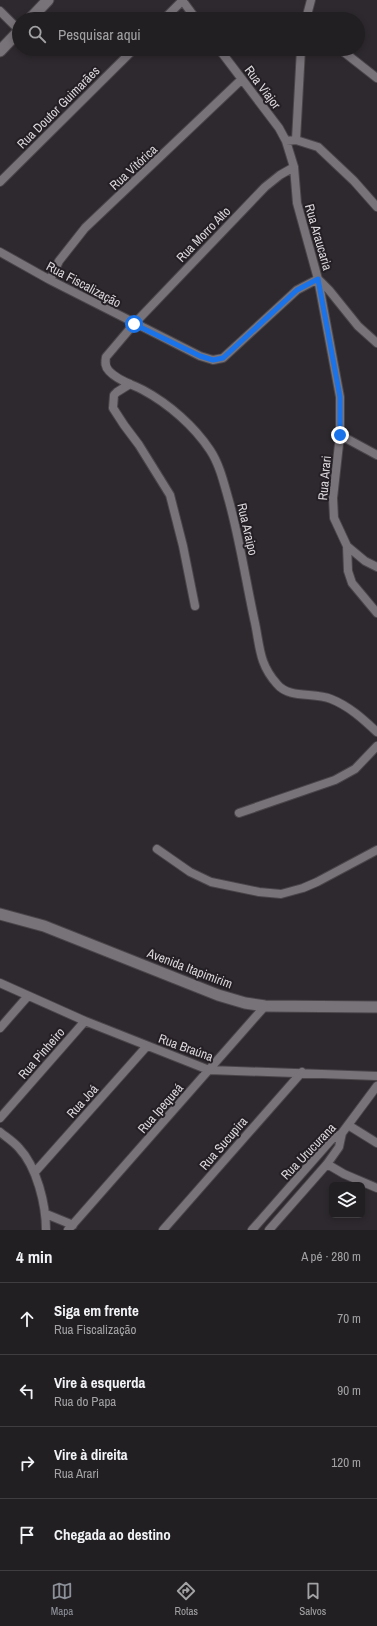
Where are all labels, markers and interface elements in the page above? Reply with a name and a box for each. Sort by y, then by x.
search box [12,12,365,56]
icon: search [26,23,48,45]
text: Pesquisar aqui [58,24,141,45]
street label: Rua Doutor Guimarães [13,62,103,152]
street label: Rua Viajor [241,62,285,113]
street label: Rua Vitórica [106,141,161,194]
street label: Rua Araucaria [301,202,336,272]
street label: Rua Morro Alto [173,203,234,266]
street label: Rua Fiscalização [43,258,124,311]
route start [125,315,143,333]
route end [331,426,349,444]
street label: Rua Arari [314,455,335,501]
street label: Rua Araipo [233,501,262,557]
street label: Avenida Itapimirim [144,944,235,993]
street label: Rua Pinheiro [14,1024,68,1083]
street label: Rua Braúna [156,1030,216,1065]
street label: Rua Ipequeá [134,1080,187,1137]
street label: Rua Joá [63,1081,102,1122]
street label: Rua Sucupira [196,1113,251,1174]
street label: Rua Urucurana [277,1119,340,1183]
map controls [329,1182,365,1218]
button: layers [329,1182,365,1218]
text: 4 min [16,1245,52,1268]
text: A pé · 280 m [301,1248,361,1265]
text: Siga em frente [54,1300,139,1321]
icon: ahead [16,1308,38,1330]
text: 70 m [337,1310,361,1327]
text: Rua Fiscalização [54,1321,136,1338]
text: Vire à esquerda [54,1372,145,1393]
icon: left [16,1380,38,1402]
text: 90 m [337,1382,361,1399]
text: Rua do Papa [54,1393,116,1410]
text: Vire à direita [54,1444,128,1465]
icon: right [16,1452,38,1474]
text: 120 m [331,1454,361,1471]
text: Rua Arari [54,1465,99,1482]
icon: arrive [16,1524,38,1546]
text: Chegada ao destino [54,1524,171,1545]
tab: Mapa [51,1580,73,1618]
tab: Rotas [174,1580,198,1618]
tab: Salvos [299,1580,326,1618]

